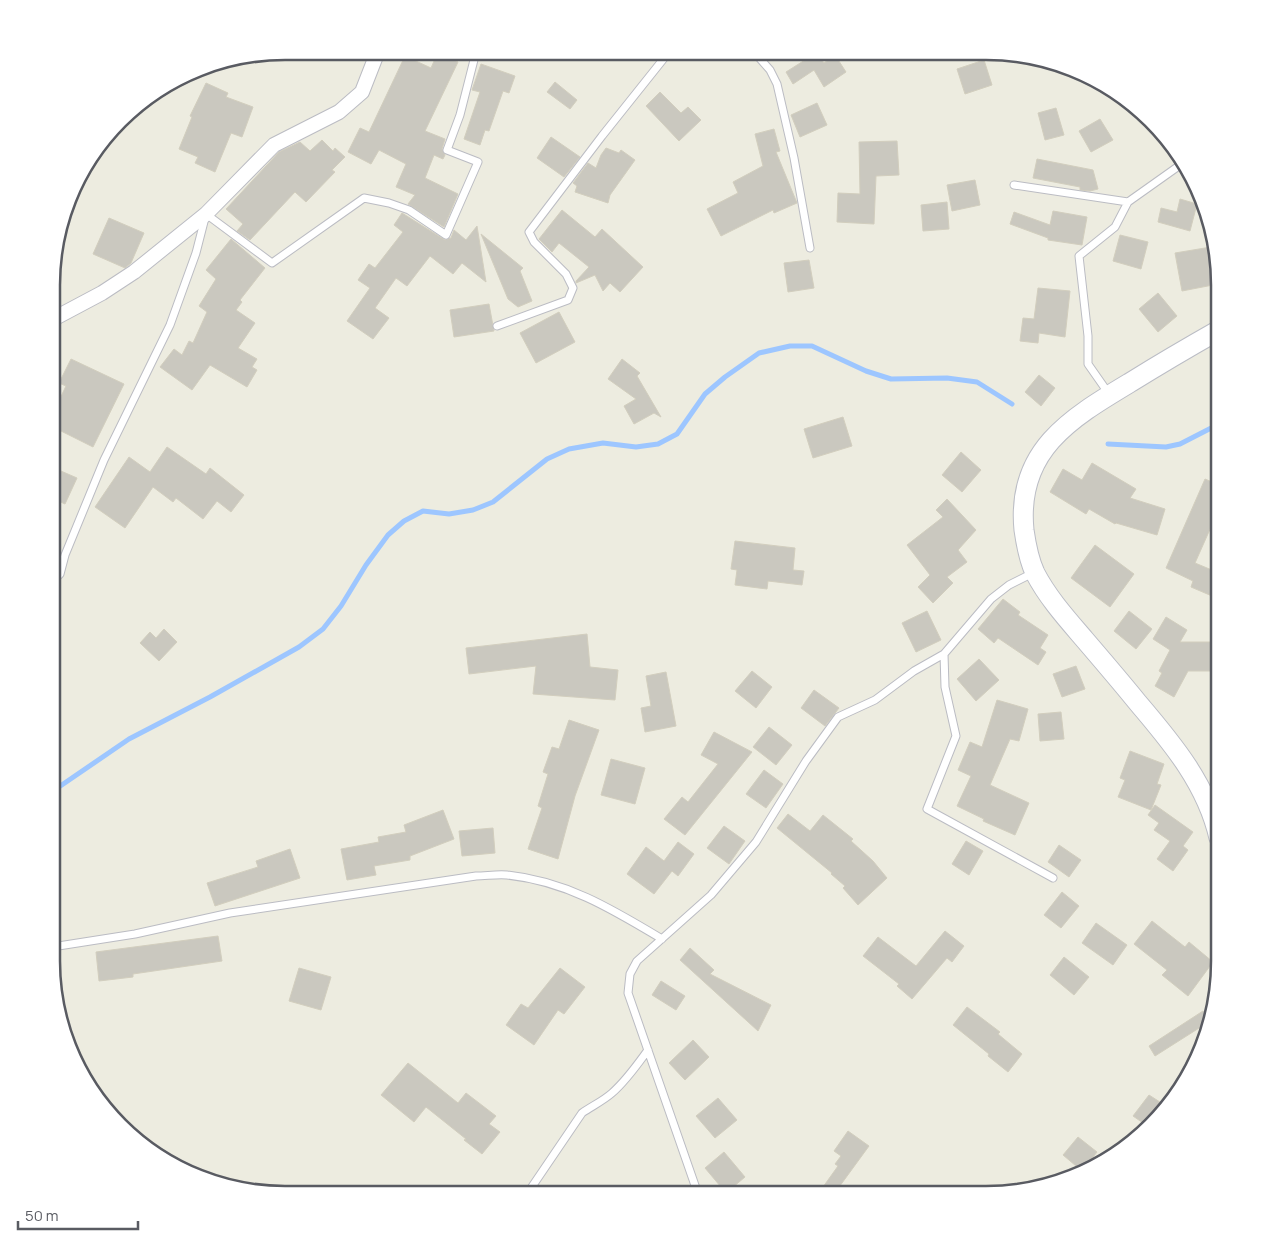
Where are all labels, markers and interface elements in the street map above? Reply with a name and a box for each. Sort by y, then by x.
scale bar [18,1198,138,1230]
text: 50 m [25,1205,59,1226]

